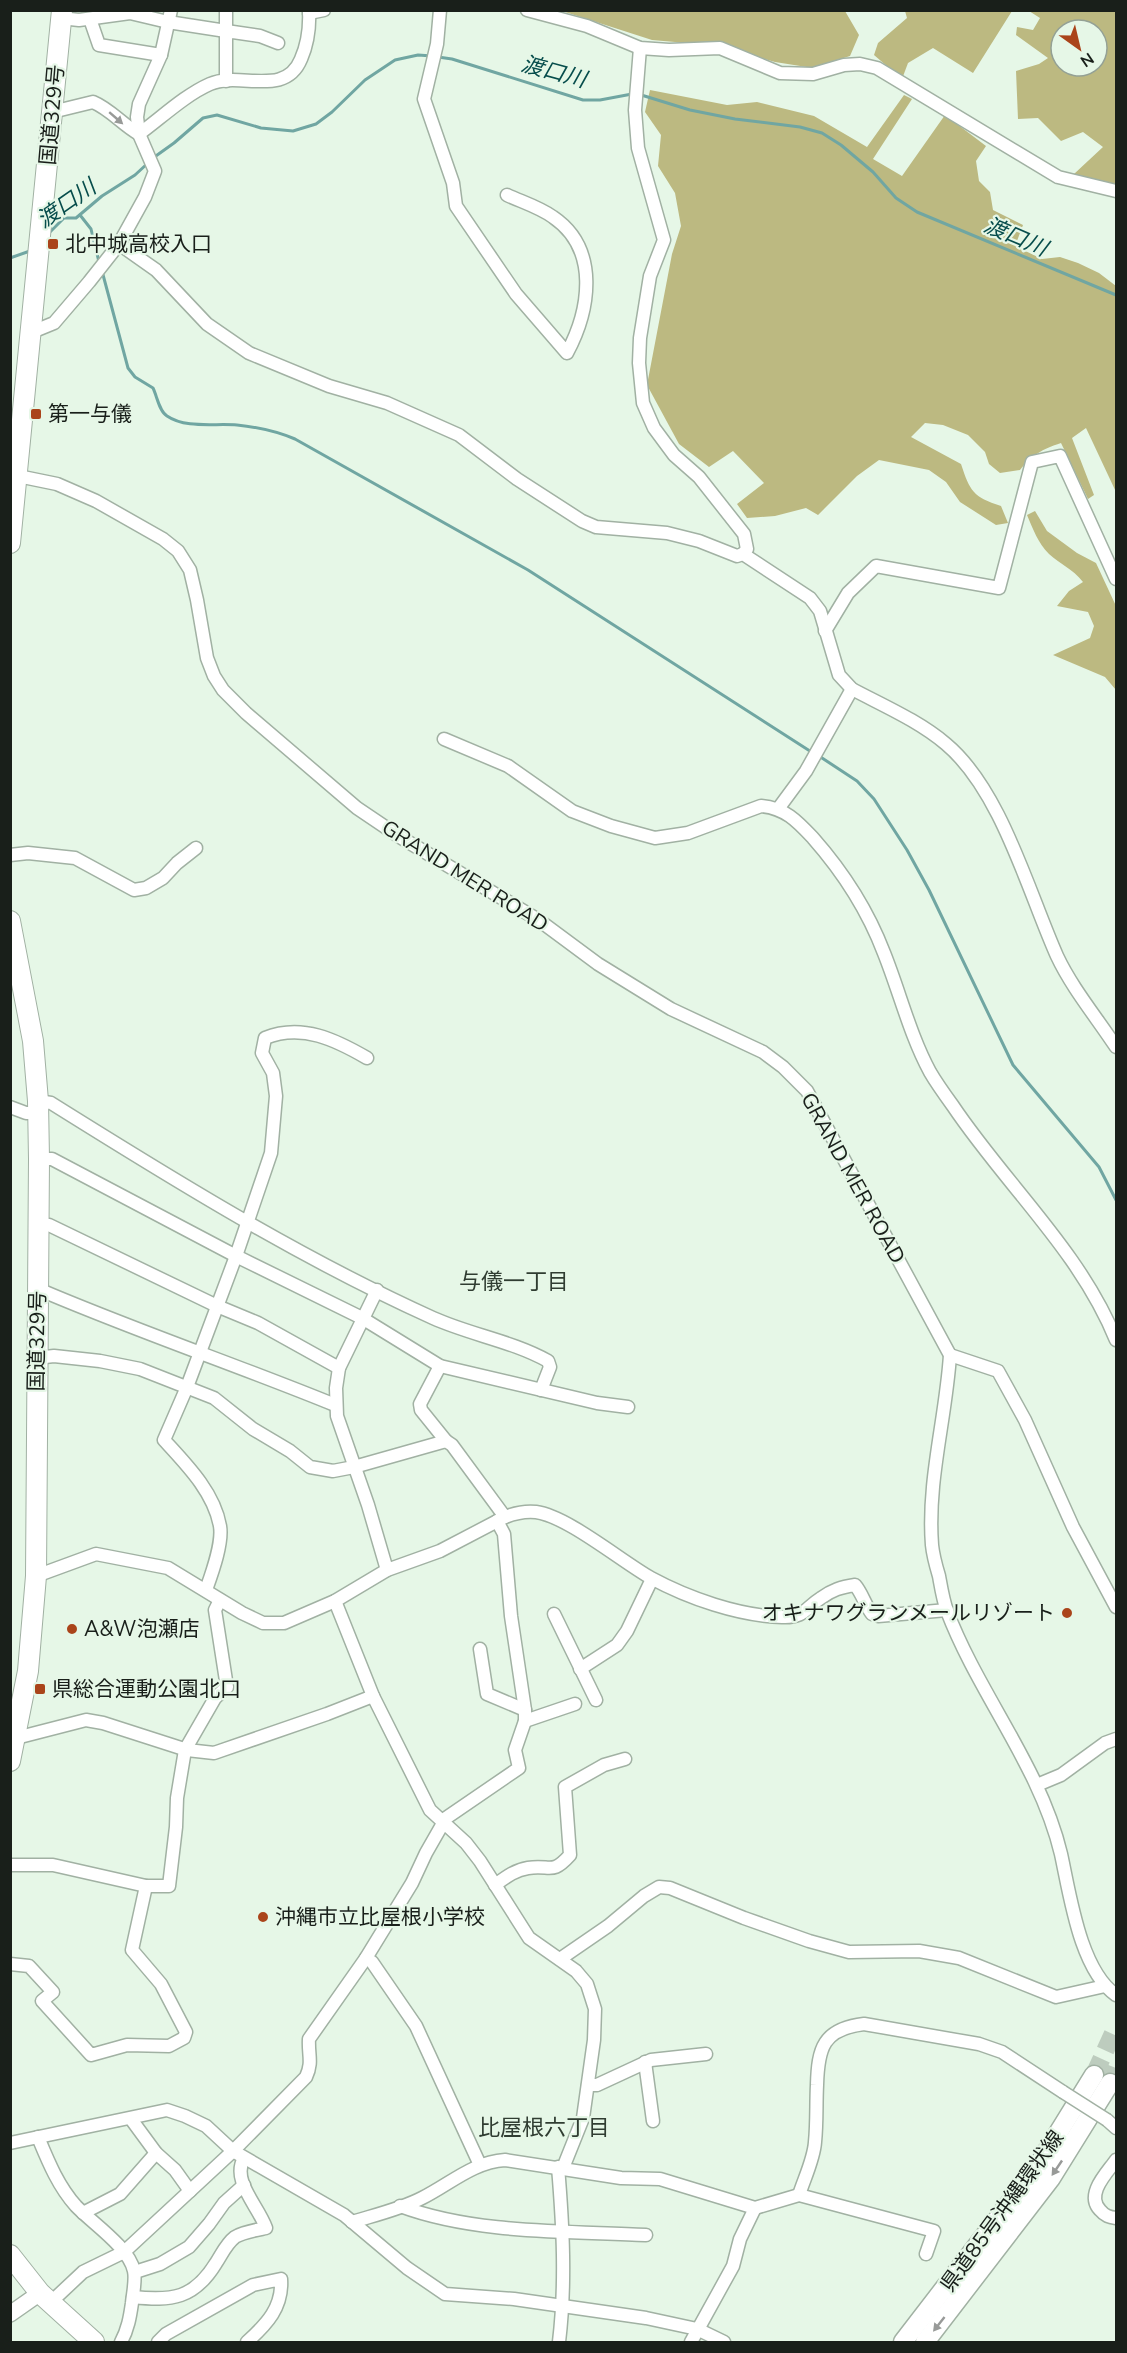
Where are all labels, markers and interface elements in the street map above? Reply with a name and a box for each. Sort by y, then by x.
north arrow [1049,18,1109,78]
text: N [1076,47,1098,72]
water label: 渡口川 [518,49,591,96]
street label: 国道329号 [34,64,70,166]
one-way arrow [108,111,123,124]
water label: 渡口川 [31,171,104,235]
water label: 渡口川 [979,210,1054,264]
place label: 北中城高校入口 [65,230,212,258]
marker: 北中城高校入口 [46,237,60,251]
place label: 第一与儀 [48,400,132,428]
marker: 第一与儀 [29,407,43,421]
street label: GRAND MER ROAD [376,813,554,939]
street label: GRAND MER ROAD [794,1088,912,1268]
district label: 与儀一丁目 [459,1267,569,1297]
street label: 国道329号 [22,1290,52,1392]
place label: オキナワグランメールリゾート [762,1599,1055,1627]
marker: オキナワグランメールリゾート [1060,1606,1074,1620]
place label: A&W泡瀬店 [84,1615,199,1643]
marker: A&W泡瀬店 [65,1622,79,1636]
place label: 県総合運動公園北口 [52,1675,241,1703]
marker: 県総合運動公園北口 [33,1682,47,1696]
place label: 沖縄市立比屋根小学校 [275,1903,485,1931]
marker: 沖縄市立比屋根小学校 [256,1910,270,1924]
district label: 比屋根六丁目 [478,2113,610,2143]
street label: 県道85号沖縄環状線 [934,2125,1070,2297]
one-way arrow [1052,2160,1063,2177]
one-way arrow [934,2316,946,2331]

